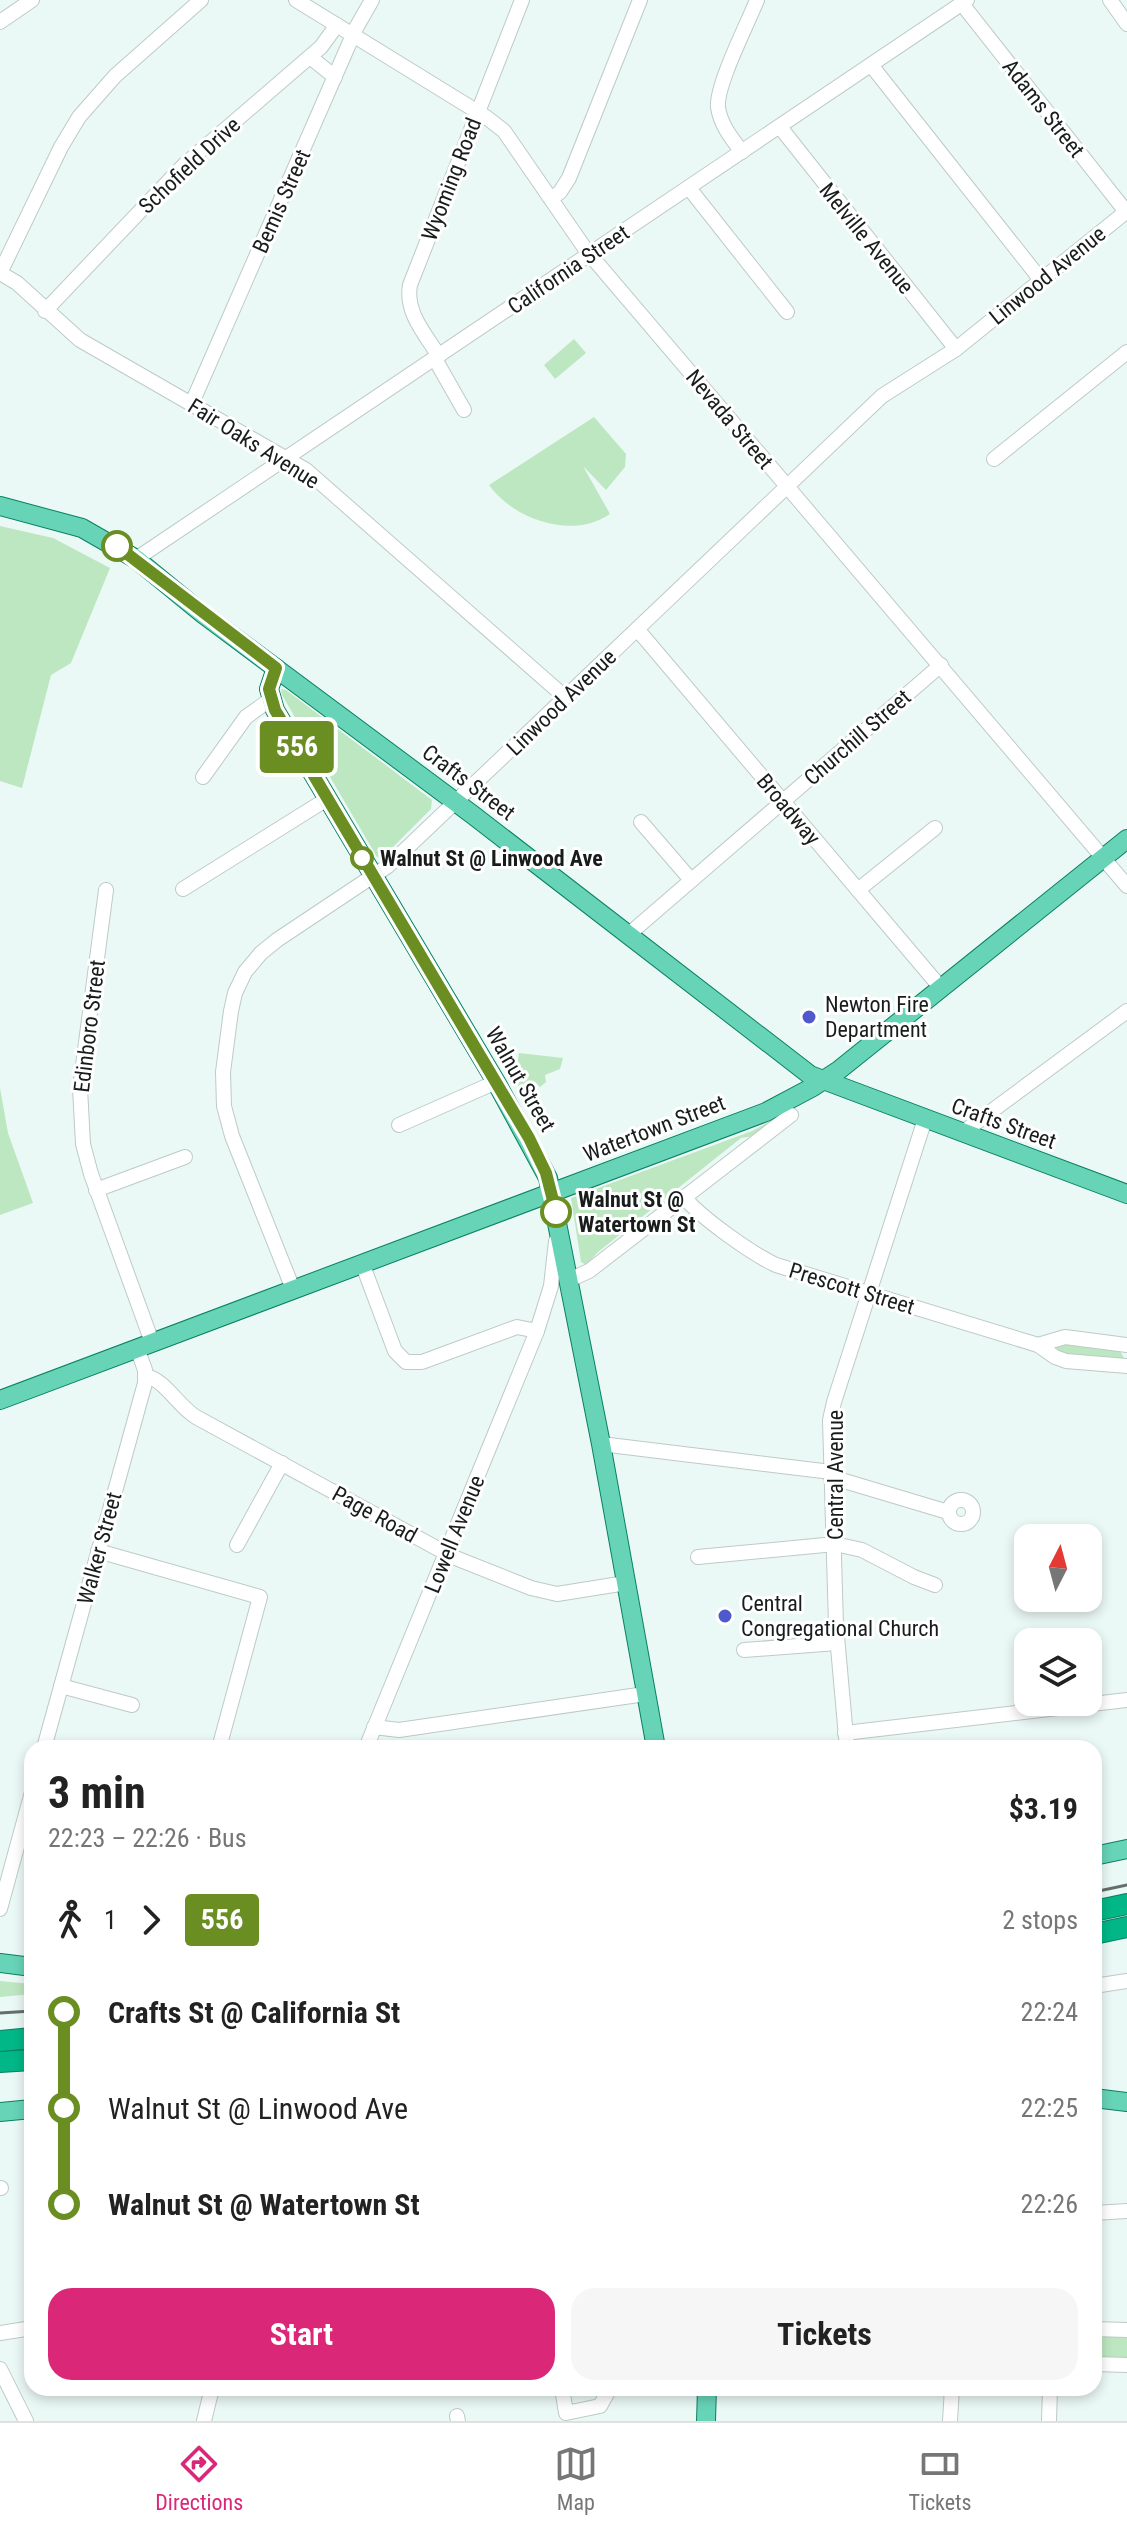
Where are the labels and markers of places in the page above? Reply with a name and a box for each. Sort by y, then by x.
unlabelled marker [102,531,132,561]
place label: Walnut St @ Linwood Ave [380,846,603,871]
marker: Walnut St @ Linwood Ave [351,847,373,869]
place label: Newton Fire Department [825,992,929,1042]
marker: Newton Fire Department [800,1008,818,1026]
place label: Walnut St @ Watertown St [578,1187,696,1237]
marker: Walnut St @ Watertown St [541,1197,571,1227]
place label: Central Congregational Church [741,1591,939,1641]
marker: Central Congregational Church [716,1607,734,1625]

